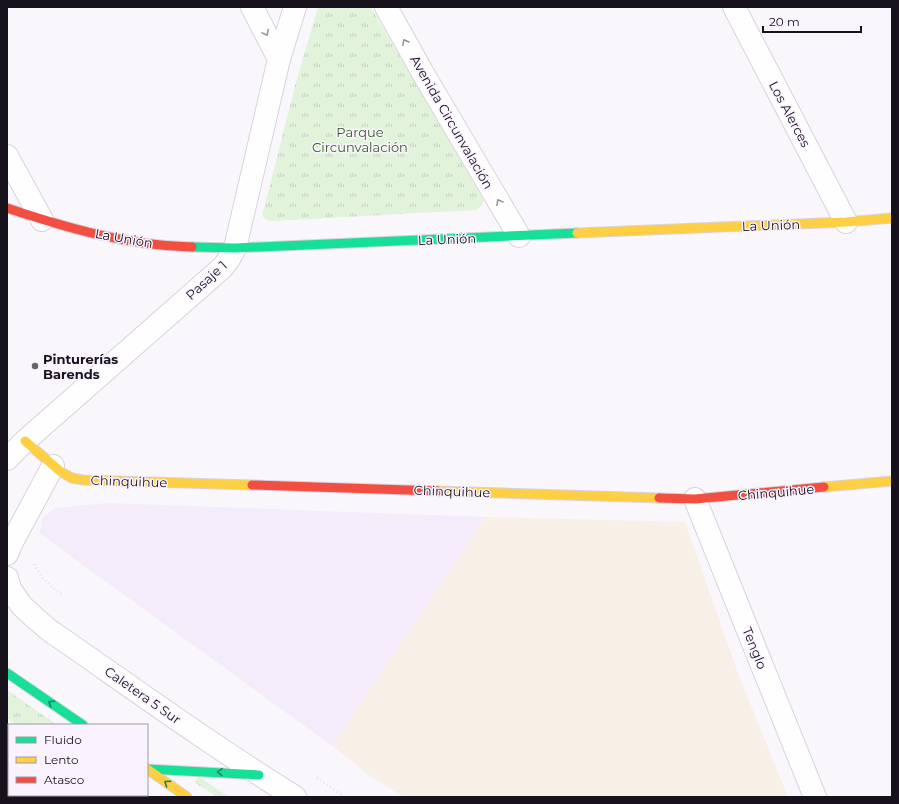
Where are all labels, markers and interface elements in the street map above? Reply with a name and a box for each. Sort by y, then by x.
scale bar [763,8,861,34]
text: 20 m [769,14,800,29]
one-way arrow [261,29,268,36]
one-way arrow [403,39,410,46]
street label: Avenida Circunvalación [407,52,497,192]
street label: Los Alerces [766,78,814,150]
park label: Parque Circunvalación [312,124,408,155]
one-way arrow [496,199,503,207]
street label: La Unión [742,216,800,234]
street label: La Unión [94,225,154,251]
street label: La Unión [418,230,476,248]
street label: Pasaje 1 [182,257,230,303]
place label: Pinturerías Barends [43,351,118,382]
marker: Pinturerías Barends [30,361,40,371]
street label: Chinquihue [90,472,168,490]
street label: Chinquihue [737,481,815,503]
street label: Chinquihue [413,482,491,500]
street label: Tenglo [739,625,771,671]
street label: Caletera 5 Sur [102,663,184,727]
one-way arrow [48,700,55,708]
legend [8,724,148,796]
text: Fluido [44,732,82,747]
text: Lento [44,752,79,767]
one-way arrow [217,768,223,777]
text: Atasco [44,772,84,787]
one-way arrow [164,780,171,788]

